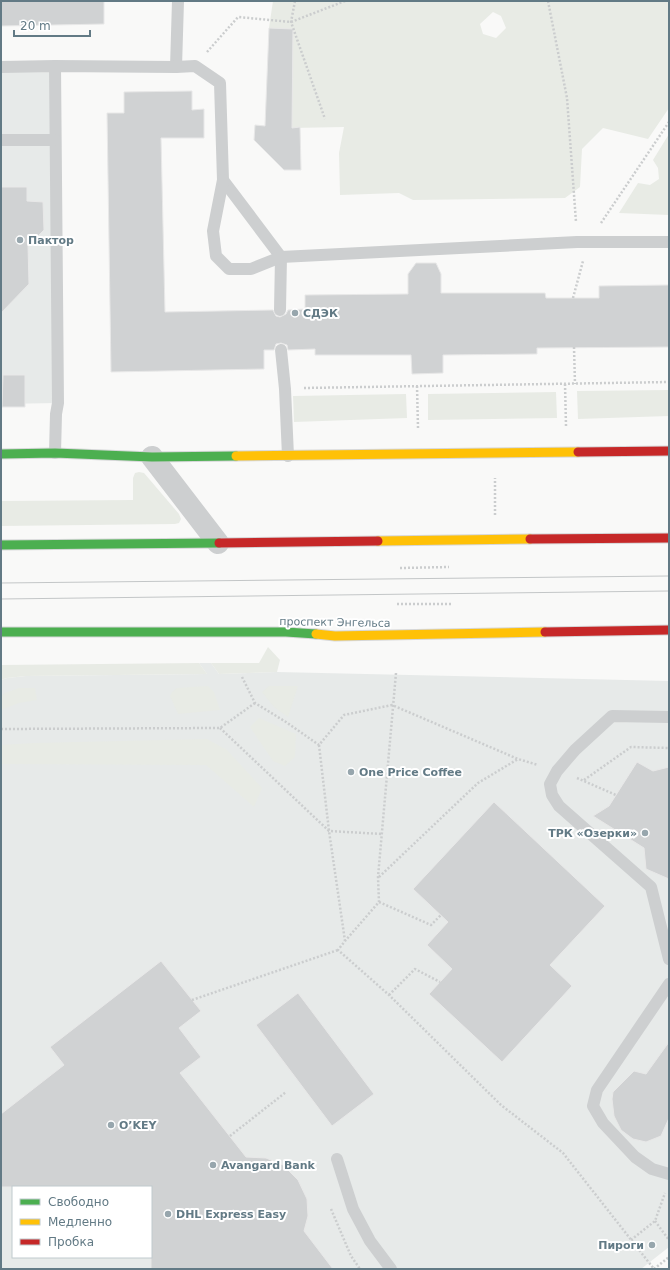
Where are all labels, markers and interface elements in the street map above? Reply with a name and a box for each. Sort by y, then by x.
scale bar [14,12,90,38]
text: 20 m [20,19,51,33]
place label: Пактор [28,234,74,247]
marker: Пактор [15,235,25,245]
place label: СДЭК [303,307,338,320]
marker: СДЭК [290,308,300,318]
street label: проспект Энгельса [279,615,391,630]
place label: One Price Coffee [359,766,462,779]
marker: One Price Coffee [346,767,356,777]
place label: ТРК «Озерки» [548,827,637,840]
marker: ТРК «Озерки» [640,828,650,838]
place label: O’KEY [119,1119,158,1132]
marker: O’KEY [106,1120,116,1130]
place label: Avangard Bank [221,1159,316,1172]
marker: Avangard Bank [208,1160,218,1170]
legend [12,1186,152,1258]
text: Свободно [48,1195,109,1209]
place label: DHL Express Easy [176,1208,286,1221]
marker: DHL Express Easy [163,1209,173,1219]
text: Медленно [48,1215,112,1229]
text: Пробка [48,1235,94,1249]
place label: Пироги [598,1239,644,1252]
marker: Пироги [647,1240,657,1250]

